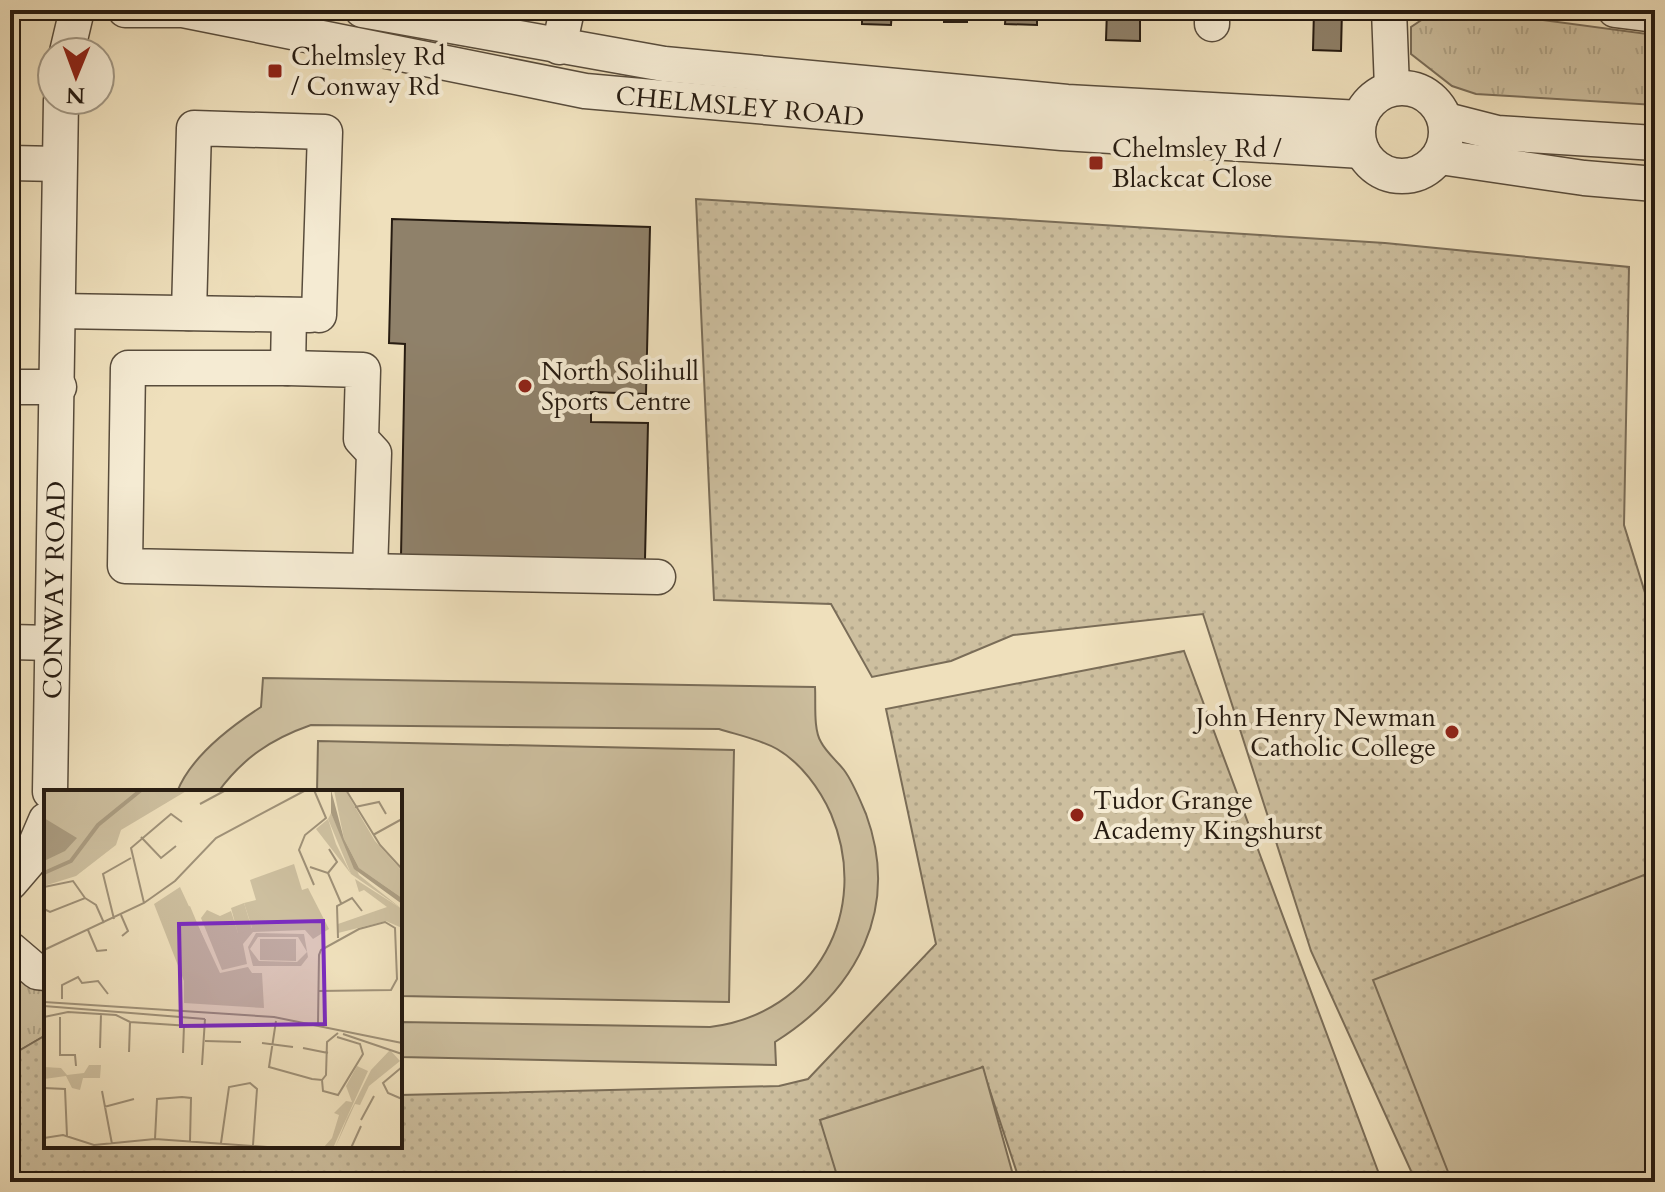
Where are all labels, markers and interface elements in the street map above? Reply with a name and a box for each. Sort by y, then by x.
north arrow [36,36,116,116]
place label: Chelmsley Rd / Conway Rd [291,39,445,104]
marker: Chelmsley Rd / Conway Rd [266,62,284,80]
street label: CHELMSLEY ROAD [614,78,866,135]
text: N [66,80,85,110]
place label: Chelmsley Rd / Blackcat Close [1112,131,1282,196]
marker: Chelmsley Rd / Blackcat Close [1087,154,1105,172]
place label: North Solihull Sports Centre [541,354,699,419]
marker: North Solihull Sports Centre [516,377,534,395]
street label: CONWAY ROAD [35,481,74,699]
place label: John Henry Newman Catholic College [1192,700,1436,765]
marker: John Henry Newman Catholic College [1443,723,1461,741]
place label: Tudor Grange Academy Kingshurst [1093,783,1323,848]
inset map [44,790,402,1148]
marker: Tudor Grange Academy Kingshurst [1068,806,1086,824]

